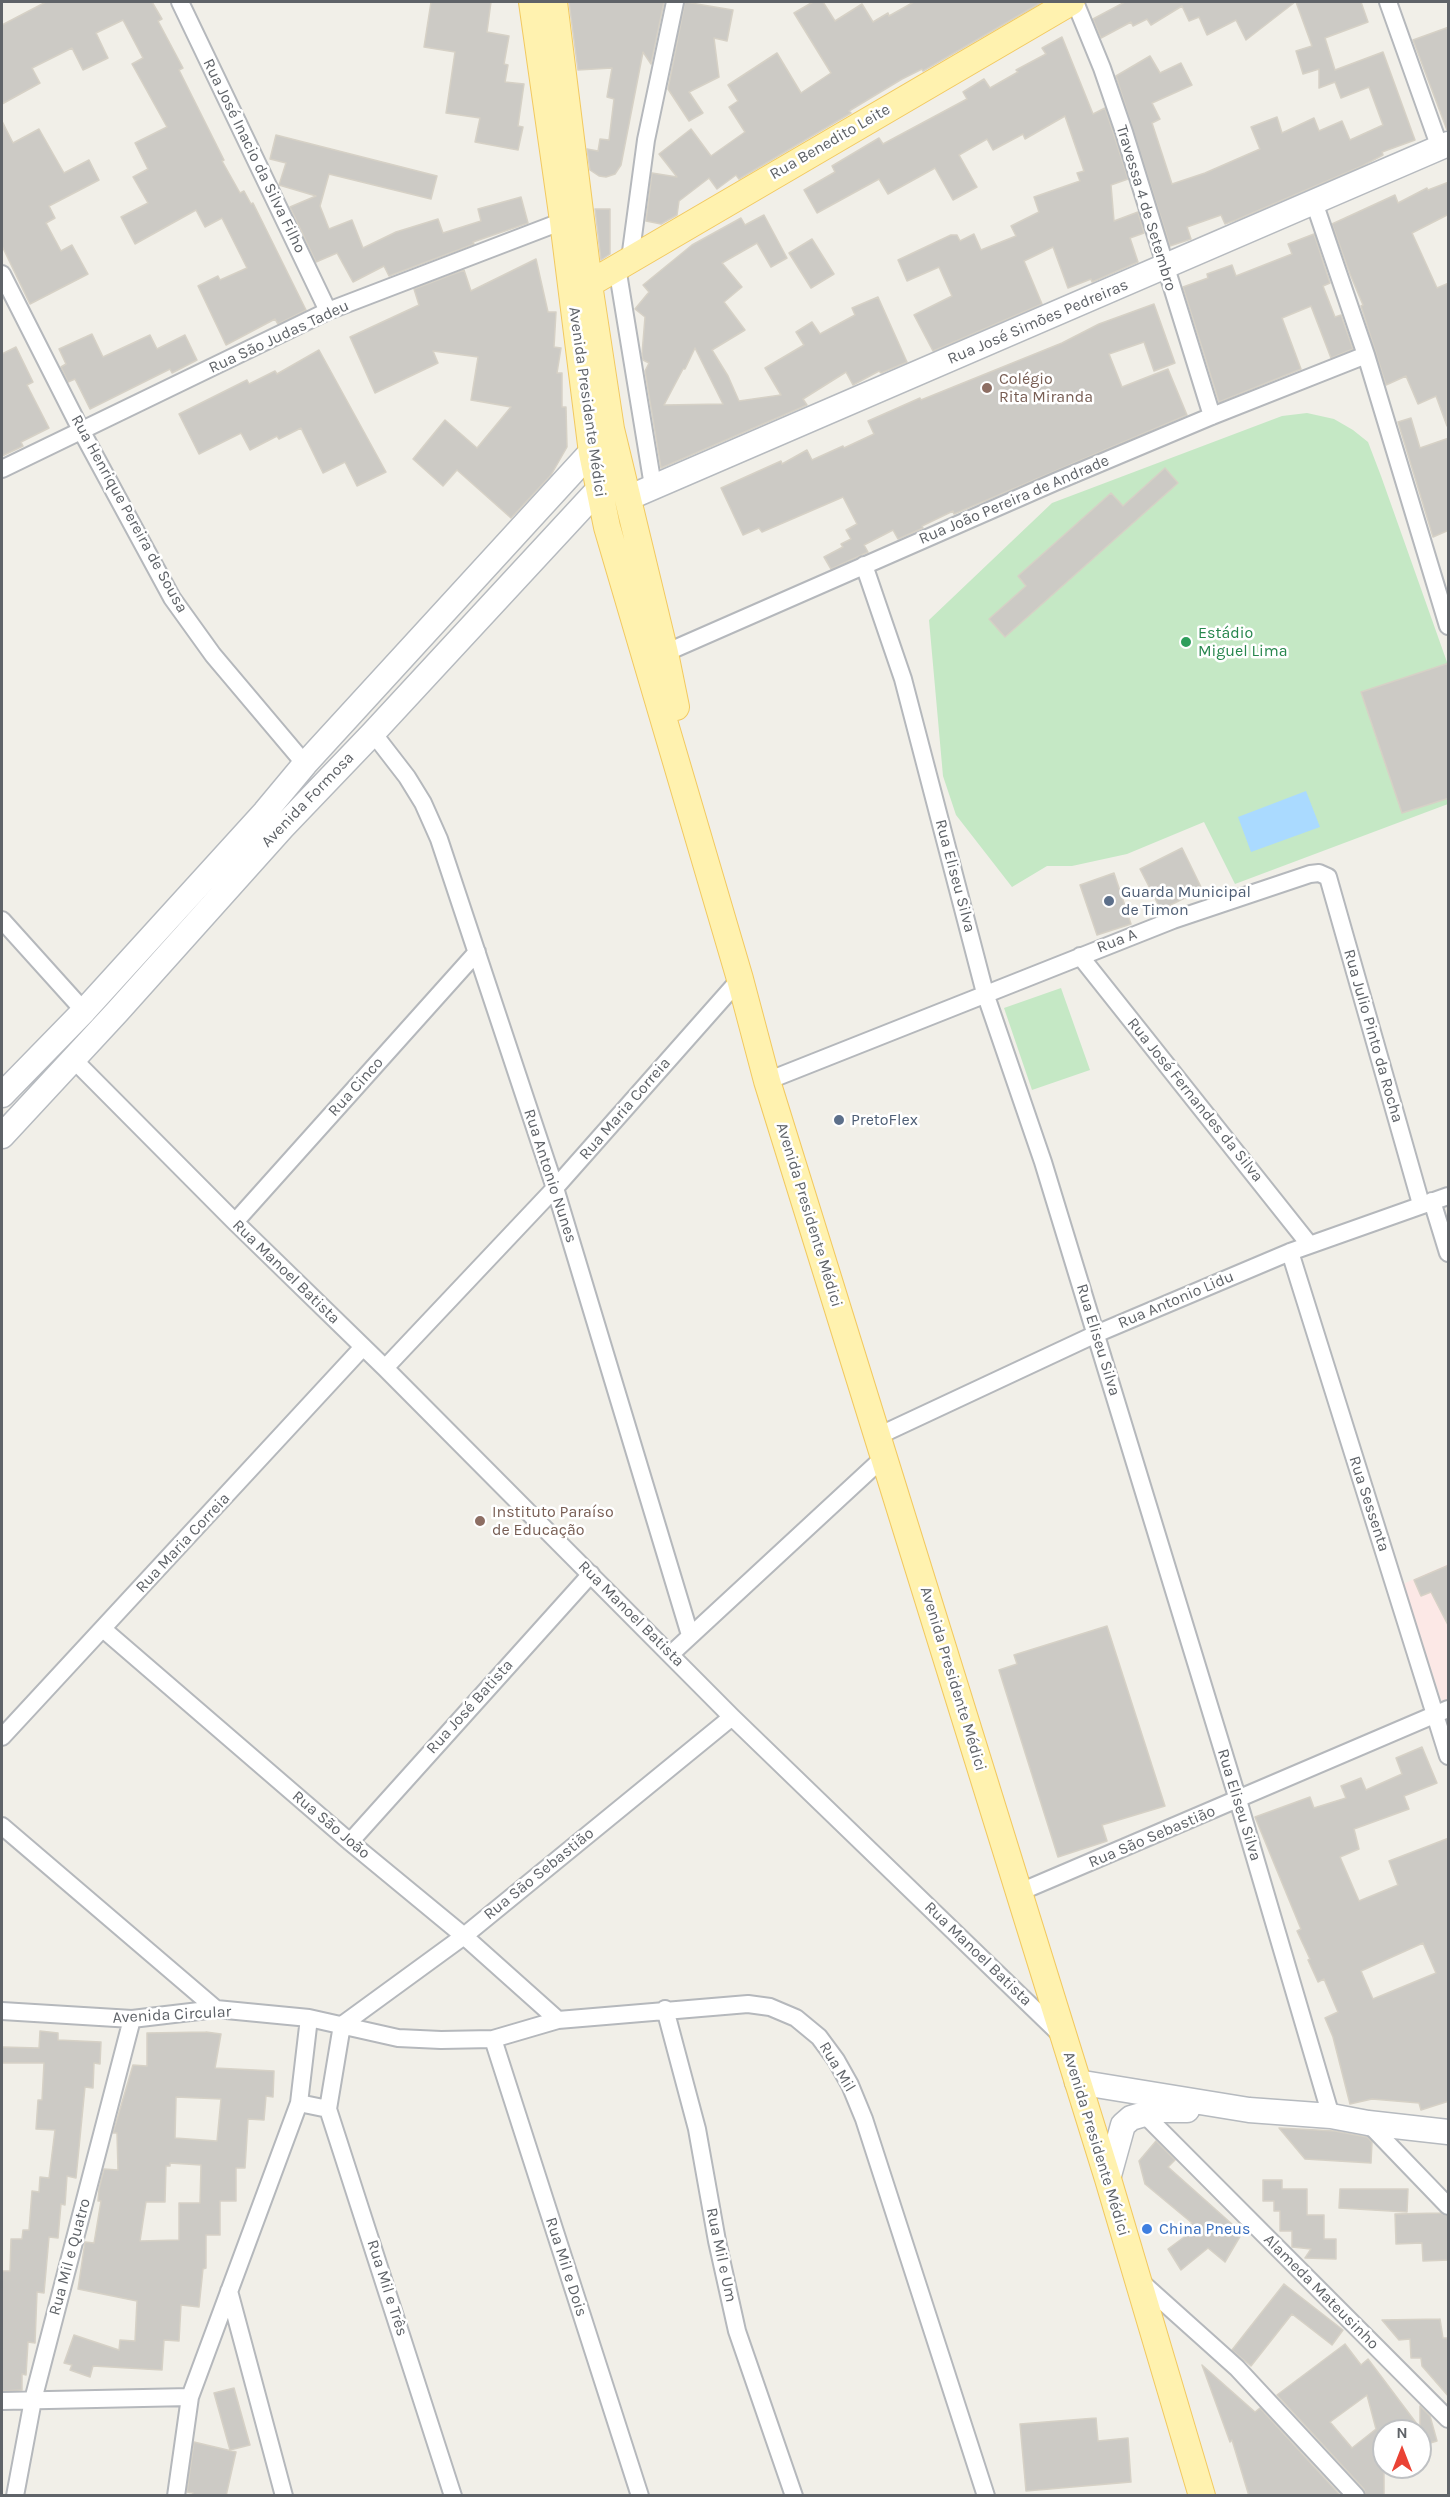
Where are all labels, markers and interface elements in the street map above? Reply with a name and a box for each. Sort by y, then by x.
street label: Rua José Inacio da Silva Filho [198,56,310,256]
street label: Rua Benedito Leite [766,100,894,184]
street label: Travessa 4 de Setembro [1112,123,1180,293]
street label: Rua José Simões Pedreiras [945,275,1131,369]
street label: Rua São Judas Tadeu [206,296,352,378]
street label: Avenida Presidente Médici [564,306,610,498]
place label: Colégio Rita Miranda [999,369,1093,407]
marker: Colégio Rita Miranda [980,381,994,395]
street label: Rua Henrique Pereira de Sousa [66,412,192,616]
street label: Rua João Pereira de Andrade [916,451,1112,549]
place label: Estádio Miguel Lima [1198,623,1288,661]
marker: Estádio Miguel Lima [1179,635,1193,649]
street label: Avenida Formosa [258,748,358,852]
street label: Rua Eliseu Silva [931,817,979,935]
place label: Guarda Municipal de Timon [1121,882,1251,920]
marker: Guarda Municipal de Timon [1102,894,1116,908]
street label: Rua A [1094,925,1140,957]
street label: Rua Julio Pinto da Rocha [1339,947,1407,1125]
street label: Rua José Fernandes da Silva [1123,1014,1267,1186]
street label: Rua Cinco [324,1053,388,1121]
street label: Rua Maria Correia [575,1054,675,1164]
street label: Rua Antonio Nunes [519,1107,581,1245]
place label: PretoFlex [851,1110,918,1130]
marker: PretoFlex [832,1113,846,1127]
street label: Avenida Presidente Médici [772,1120,846,1310]
street label: Rua Manoel Batista [228,1216,344,1328]
street label: Rua Antonio Lidu [1115,1267,1237,1333]
street label: Rua Eliseu Silva [1072,1282,1124,1398]
street label: Rua Sessenta [1344,1454,1394,1554]
street label: Rua Maria Correia [132,1489,234,1597]
place label: Instituto Paraíso de Educação [492,1502,614,1540]
marker: Instituto Paraíso de Educação [473,1514,487,1528]
street label: Rua Manoel Batista [574,1557,688,1671]
street label: Avenida Presidente Médici [916,1584,990,1774]
street label: Rua José Batista [423,1656,517,1758]
street label: Rua Eliseu Silva [1213,1747,1265,1863]
street label: Rua São João [288,1787,374,1863]
street label: Rua São Sebastião [1086,1802,1218,1872]
street label: Rua São Sebastião [480,1824,598,1924]
street label: Rua Manoel Batista [920,1898,1036,2010]
street label: Avenida Circular [112,2002,232,2028]
street label: Rua Mil [815,2039,859,2095]
street label: Avenida Presidente Médici [1059,2049,1133,2239]
street label: Rua Mil e Quatro [45,2196,95,2318]
street label: Rua Mil e Um [702,2206,740,2304]
street label: Rua Mil e Dois [541,2215,591,2319]
place label: China Pneus [1159,2219,1250,2239]
marker: China Pneus [1140,2222,1154,2236]
street label: Alameda Mateusinho [1259,2230,1383,2354]
street label: Rua Mil e Três [362,2237,412,2339]
north arrow [1372,2419,1432,2479]
text: N [1396,2423,1408,2442]

